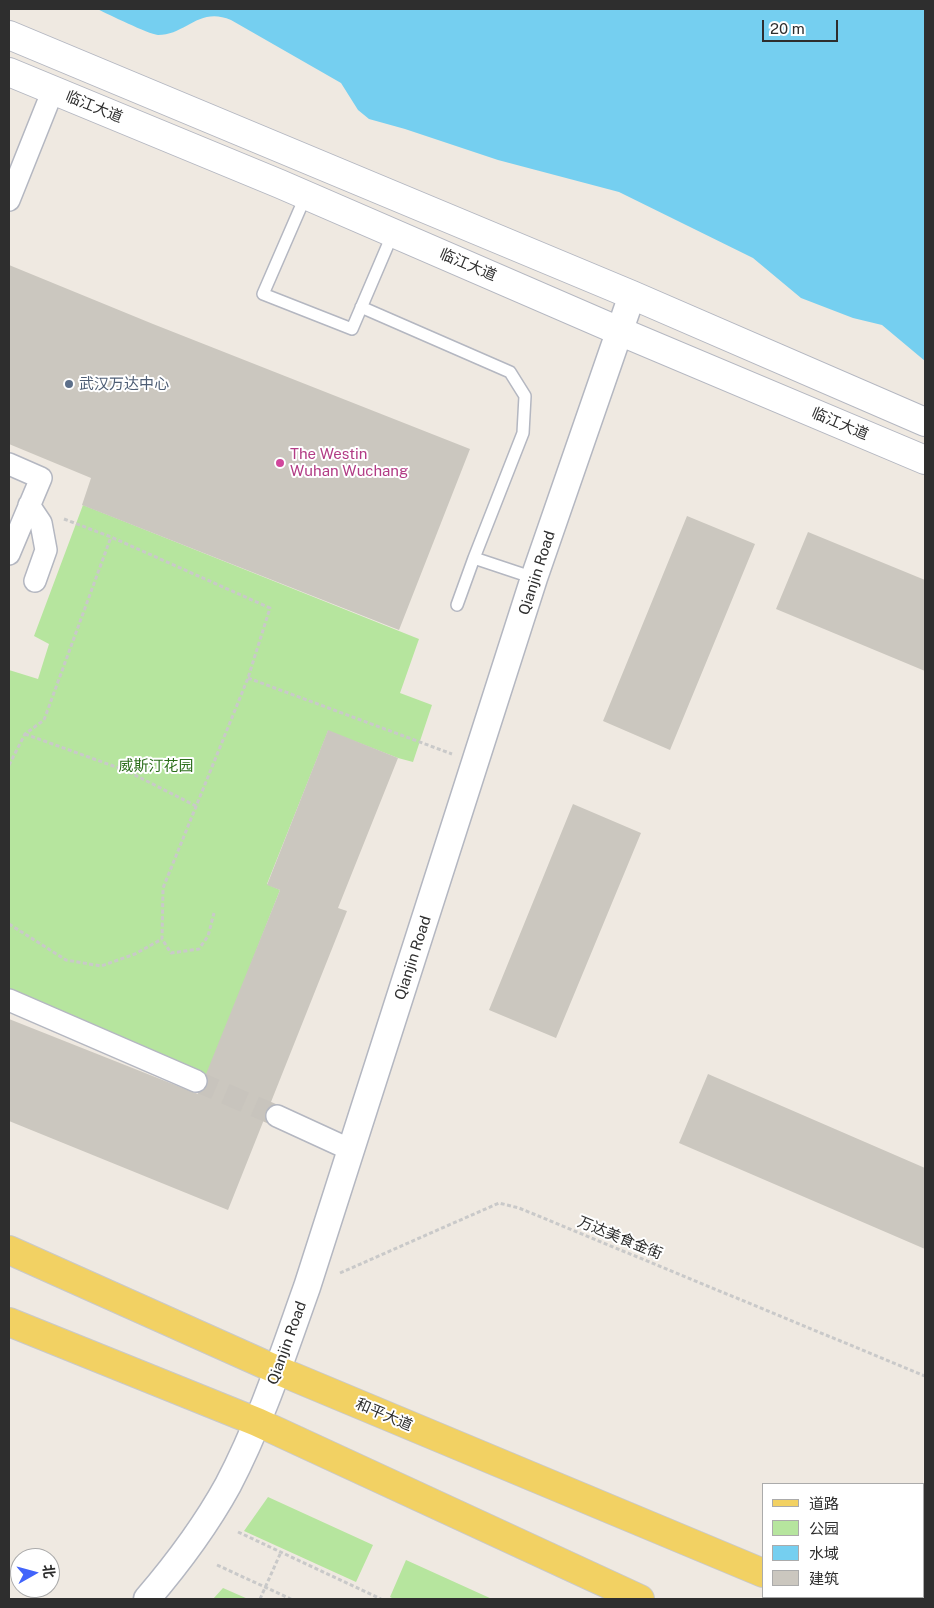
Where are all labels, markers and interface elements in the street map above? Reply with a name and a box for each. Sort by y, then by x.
scale bar [764,10,840,42]
text: 20 m [770,20,805,37]
street label: 临江大道 [63,87,125,127]
street label: 临江大道 [437,245,499,285]
place label: 武汉万达中心 [79,375,169,393]
marker: 武汉万达中心 [63,378,75,390]
street label: 临江大道 [809,404,871,444]
place label: The Westin Wuhan Wuchang [290,445,408,480]
marker: The Westin Wuhan Wuchang [274,457,286,469]
street label: Qianjin Road [515,529,559,617]
park label: 威斯汀花园 [119,757,193,775]
street label: Qianjin Road [391,914,435,1002]
street label: 万达美食金街 [575,1213,665,1263]
street label: Qianjin Road [264,1299,310,1387]
street label: 和平大道 [353,1395,415,1435]
legend [762,1483,924,1598]
text: 道路 [809,1495,839,1512]
text: 公园 [809,1520,839,1537]
text: 水域 [809,1545,839,1562]
north arrow [10,1548,60,1598]
text: 北 [40,1563,58,1579]
text: 建筑 [809,1570,839,1587]

